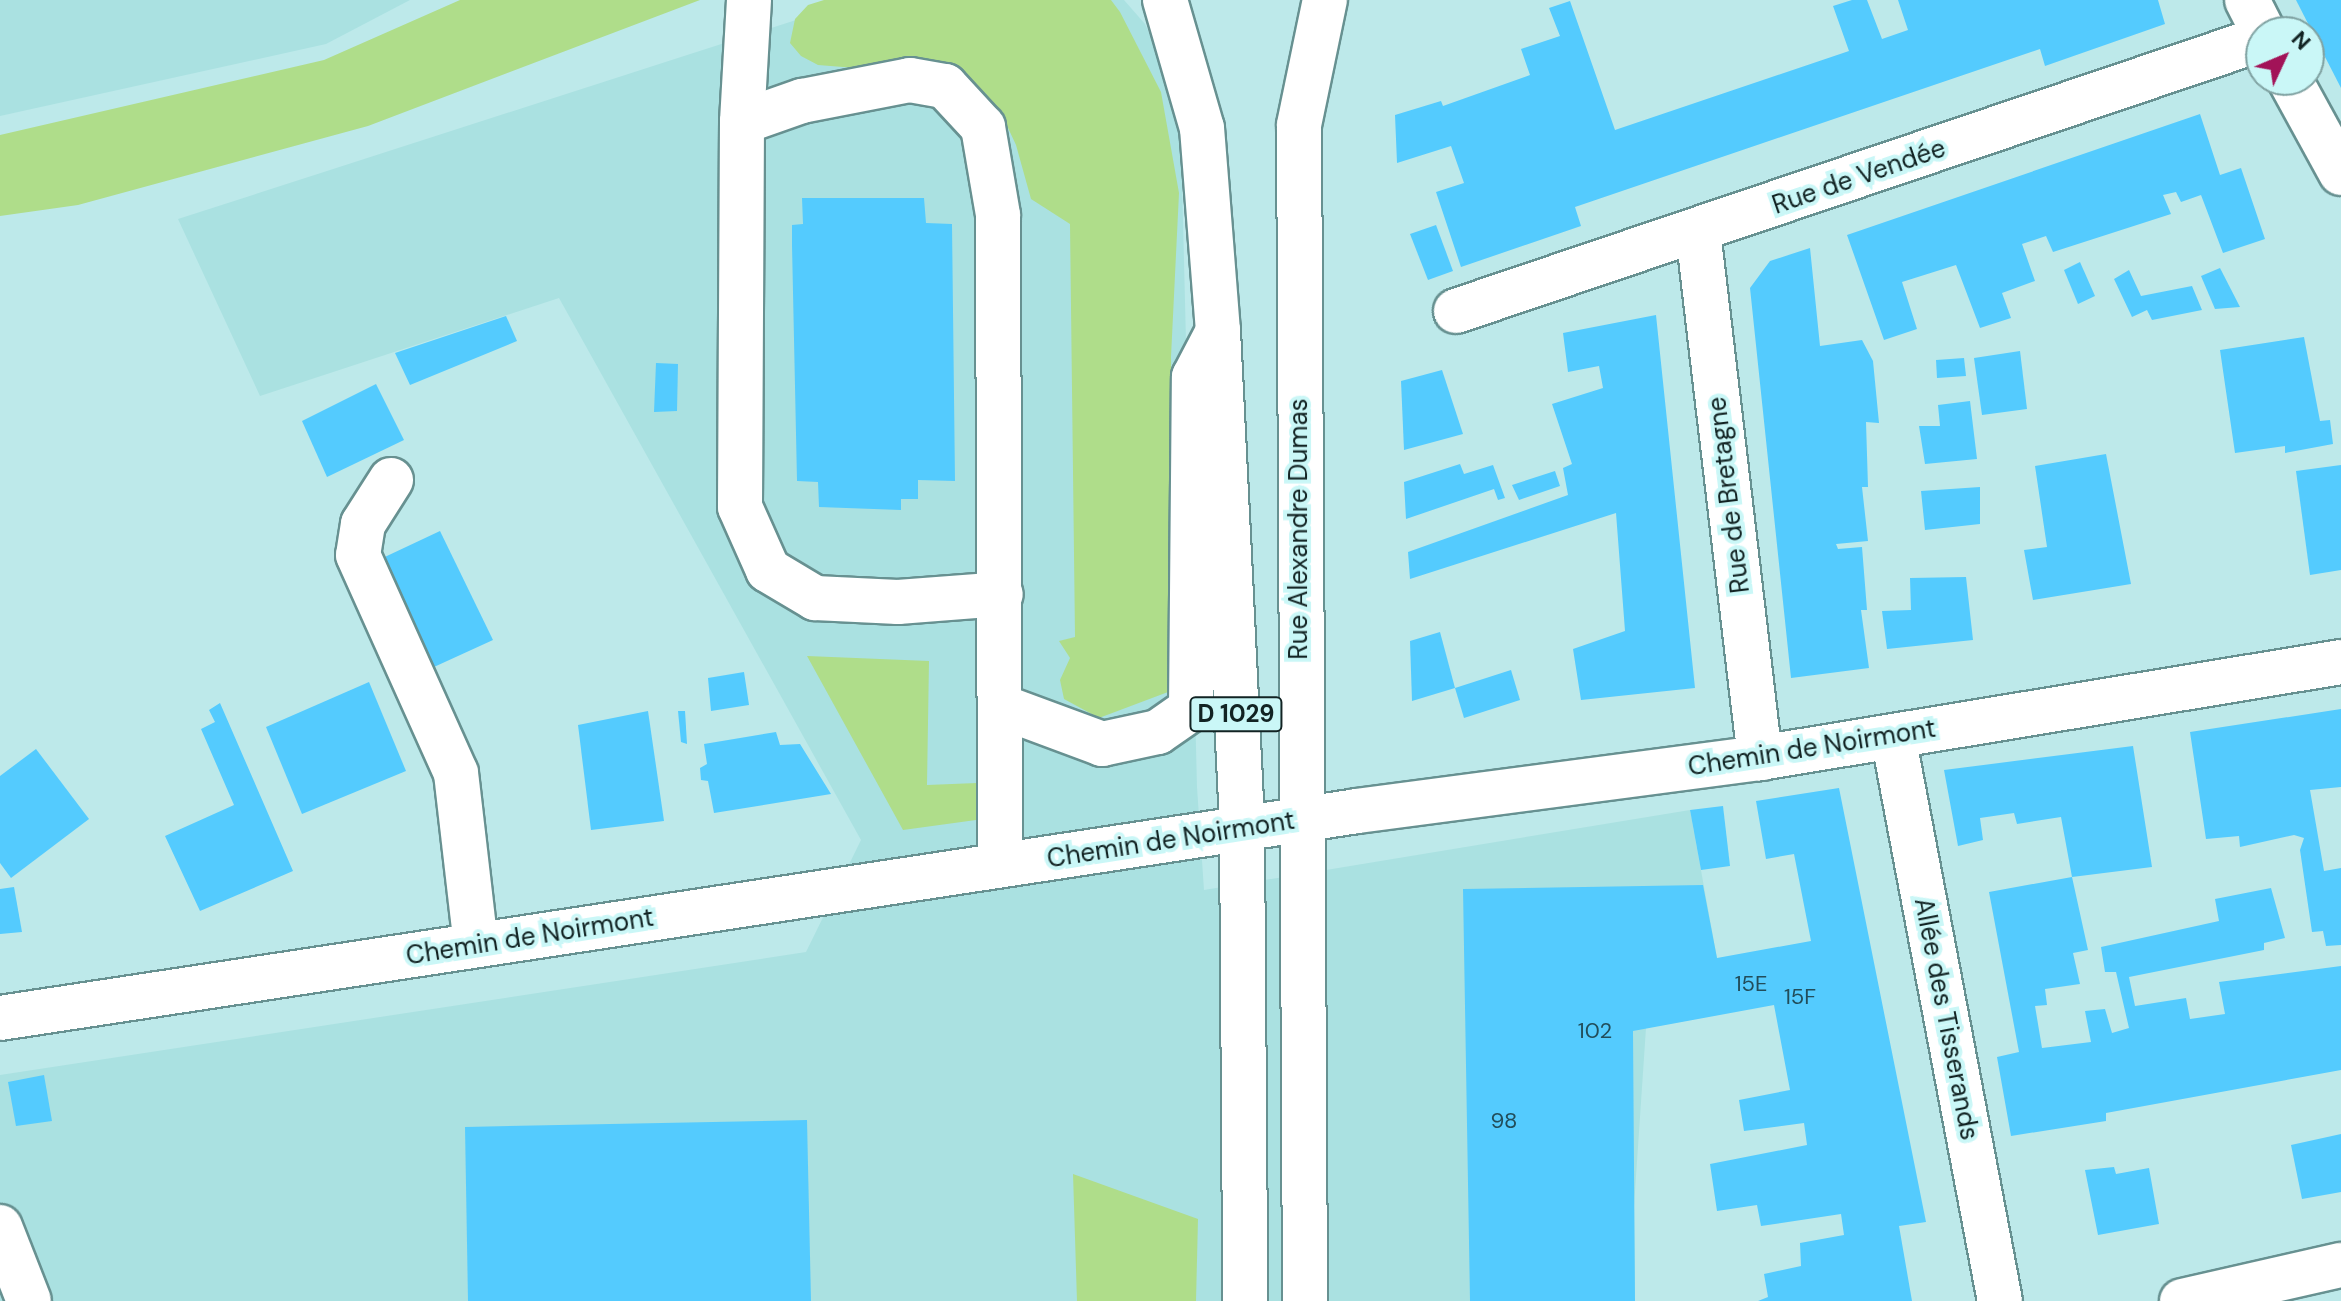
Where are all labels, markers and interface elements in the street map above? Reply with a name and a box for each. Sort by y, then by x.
north arrow [2245,16,2325,96]
text: N [2285,25,2317,56]
street label: Rue de Vendée [1768,133,1950,221]
street label: Rue de Bretagne [1701,395,1757,595]
street label: Rue Alexandre Dumas [1283,398,1315,660]
road number: D 1029 [1188,694,1284,734]
street label: Chemin de Noirmont [1686,713,1938,783]
street label: Chemin de Noirmont [1045,805,1297,875]
street label: Allée des Tisserands [1907,895,1985,1143]
street label: Chemin de Noirmont [404,902,656,972]
house number: 15E [1735,971,1767,997]
house number: 15F [1784,984,1816,1010]
house number: 102 [1578,1018,1612,1044]
house number: 98 [1491,1108,1517,1134]

